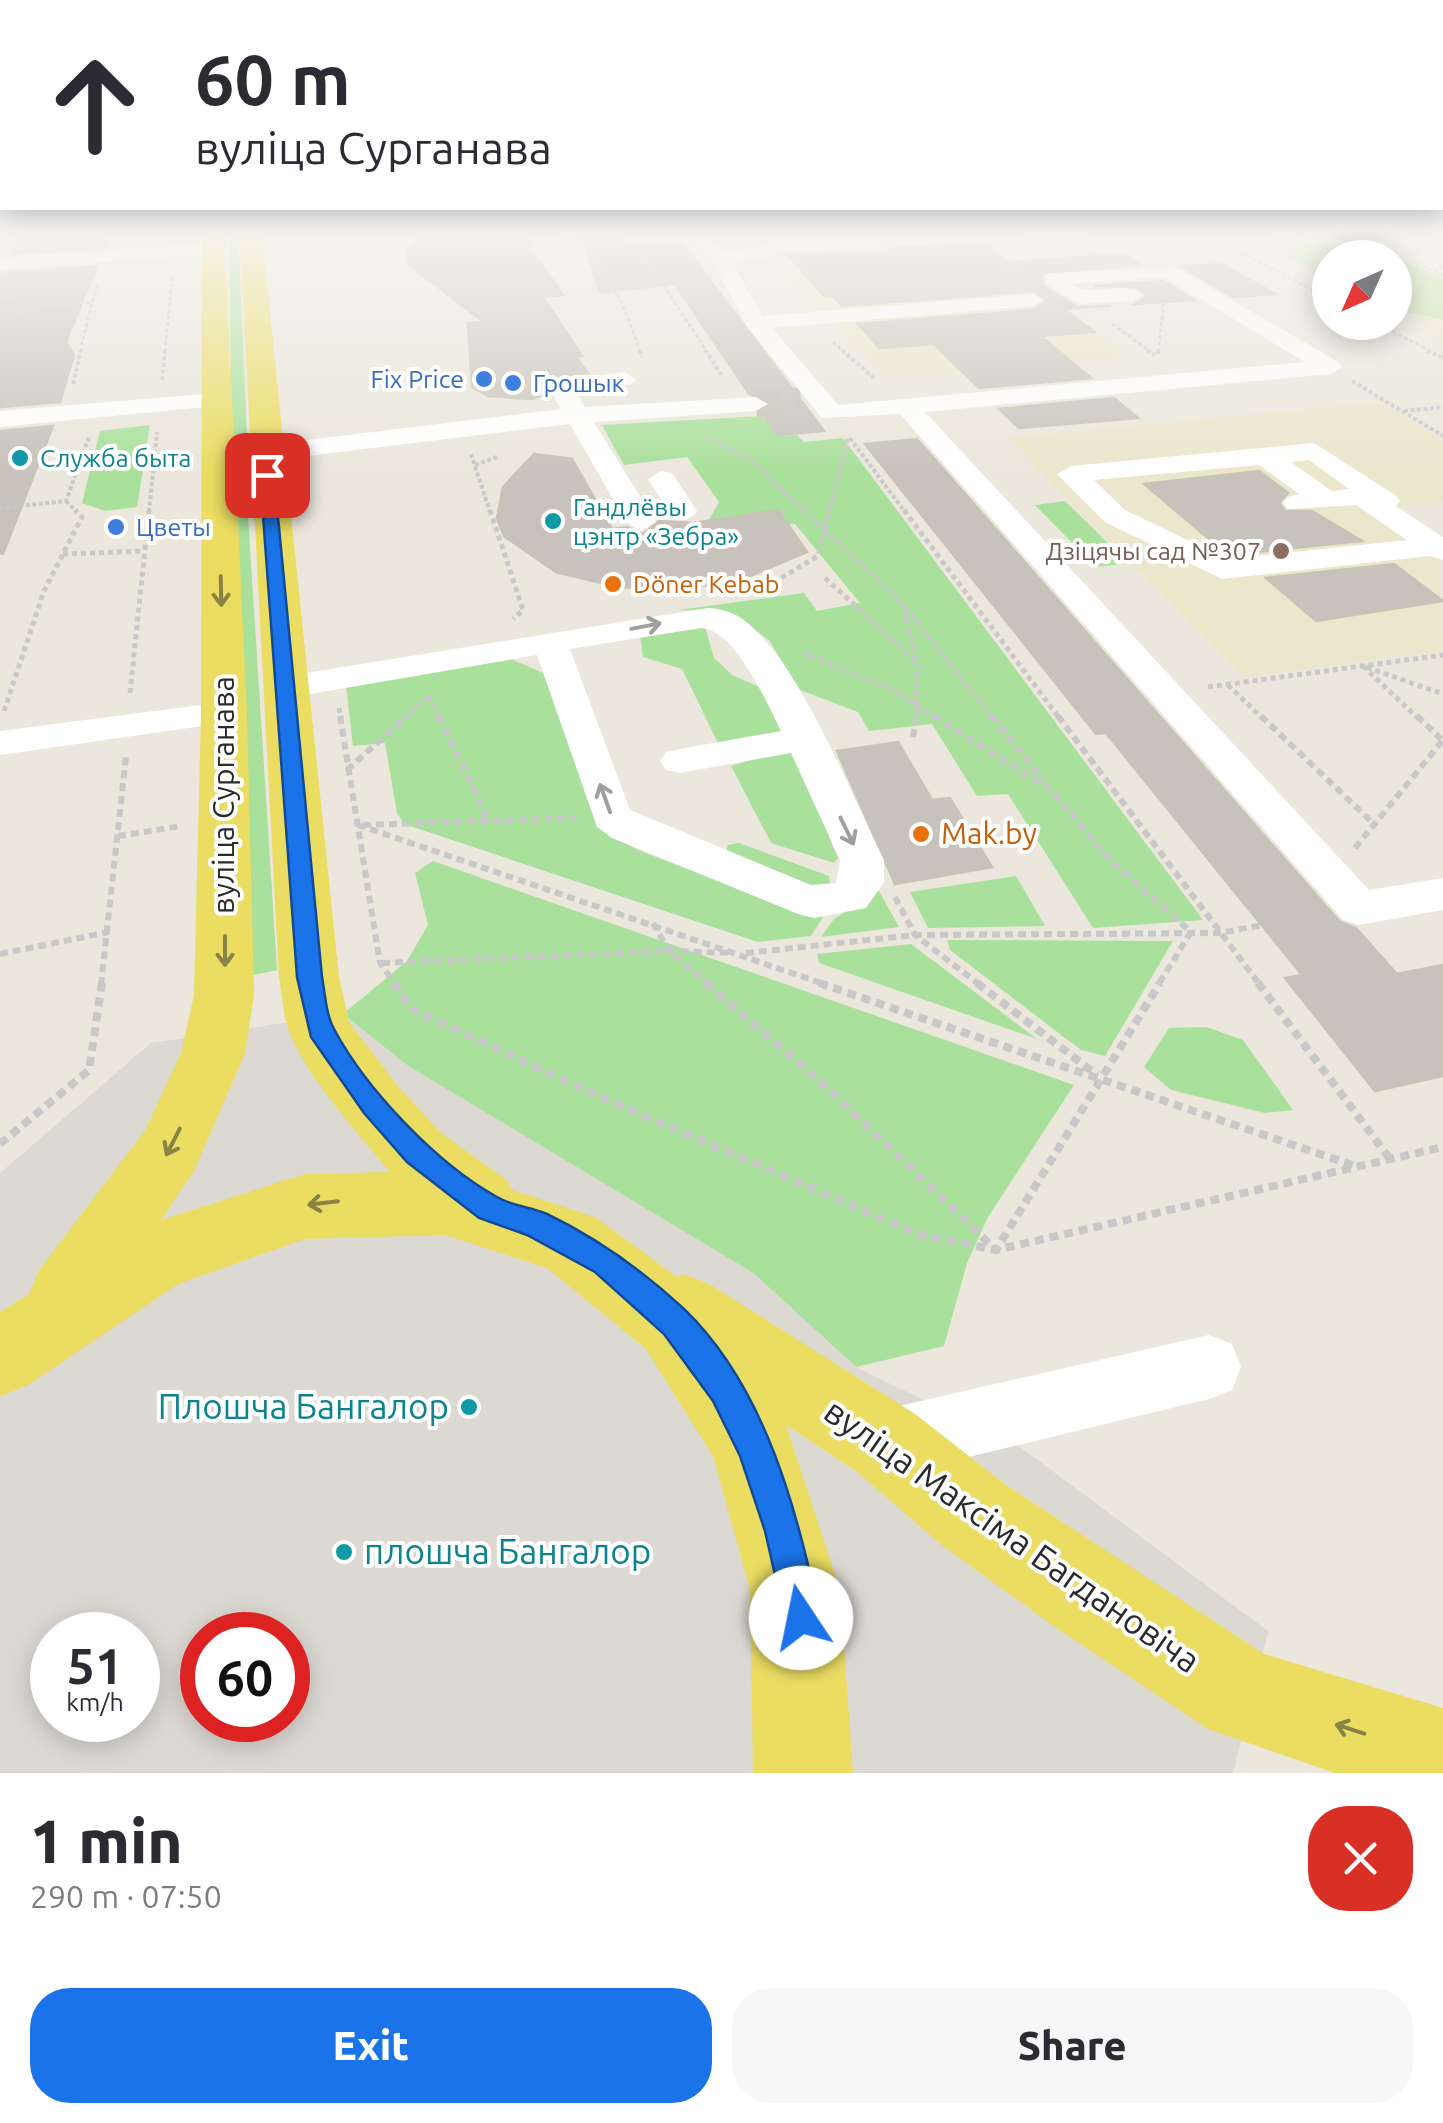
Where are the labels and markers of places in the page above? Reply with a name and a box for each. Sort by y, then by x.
place label: Fix Price [371,365,464,393]
marker: Fix Price [473,368,495,390]
place label: Грошык [533,369,625,397]
marker: Грошык [502,372,524,394]
pin [225,433,310,518]
place label: Служба быта [40,444,191,472]
marker: Служба быта [9,447,31,469]
place label: Гандлёвы цэнтр «Зебра» [573,493,739,550]
marker: Гандлёвы цэнтр «Зебра» [542,510,564,532]
place label: Цветы [136,513,211,541]
marker: Цветы [105,516,127,538]
place label: Дзіцячы сад №307 [1045,537,1261,565]
marker: Дзіцячы сад №307 [1270,540,1292,562]
place label: Döner Kebab [633,570,779,598]
marker: Döner Kebab [602,573,624,595]
place label: Mak.by [941,816,1037,850]
marker: Mak.by [910,823,932,845]
place label: Плошча Бангалор [158,1386,449,1426]
marker: Плошча Бангалор [458,1396,480,1418]
place label: плошча Бангалор [364,1531,651,1571]
marker: плошча Бангалор [333,1541,355,1563]

